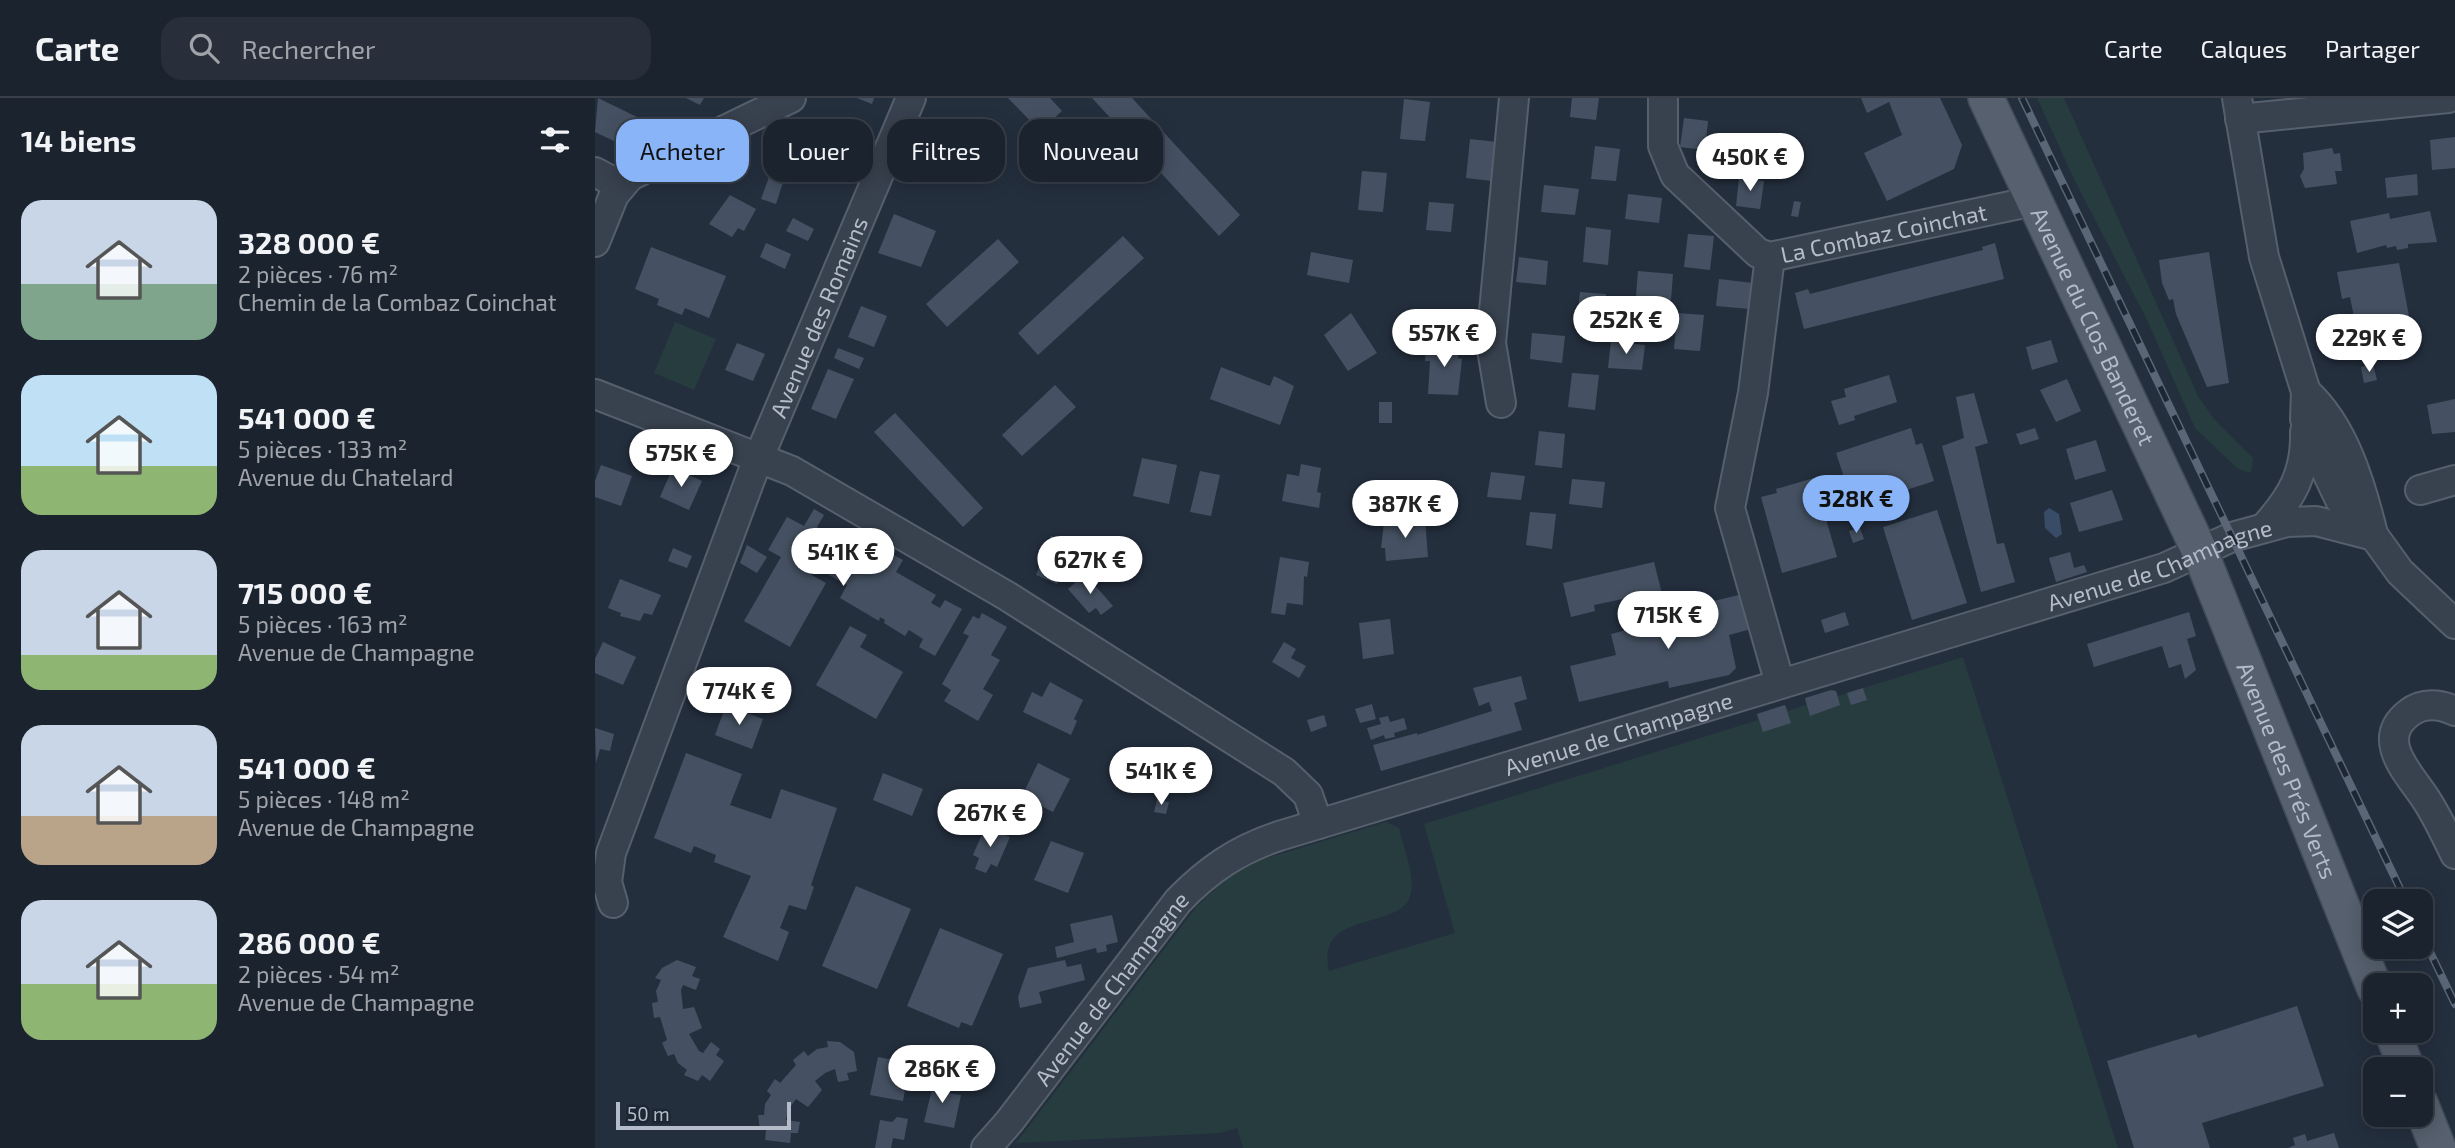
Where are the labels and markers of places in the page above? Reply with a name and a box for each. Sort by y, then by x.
pin: 450K € [1693,134,1807,193]
pin: 252K € [1569,296,1683,356]
pin: 557K € [1387,310,1501,369]
pin: 229K € [2312,314,2426,374]
pin: 575K € [624,430,738,489]
pin: 328K € [1799,476,1913,535]
pin: 387K € [1348,480,1462,540]
pin: 541K € [786,528,900,588]
pin: 627K € [1033,536,1147,596]
pin: 715K € [1611,592,1725,651]
pin: 774K € [682,668,796,727]
pin: 541K € [1104,748,1218,807]
pin: 267K € [933,790,1047,849]
pin: 286K € [885,1046,999,1105]

